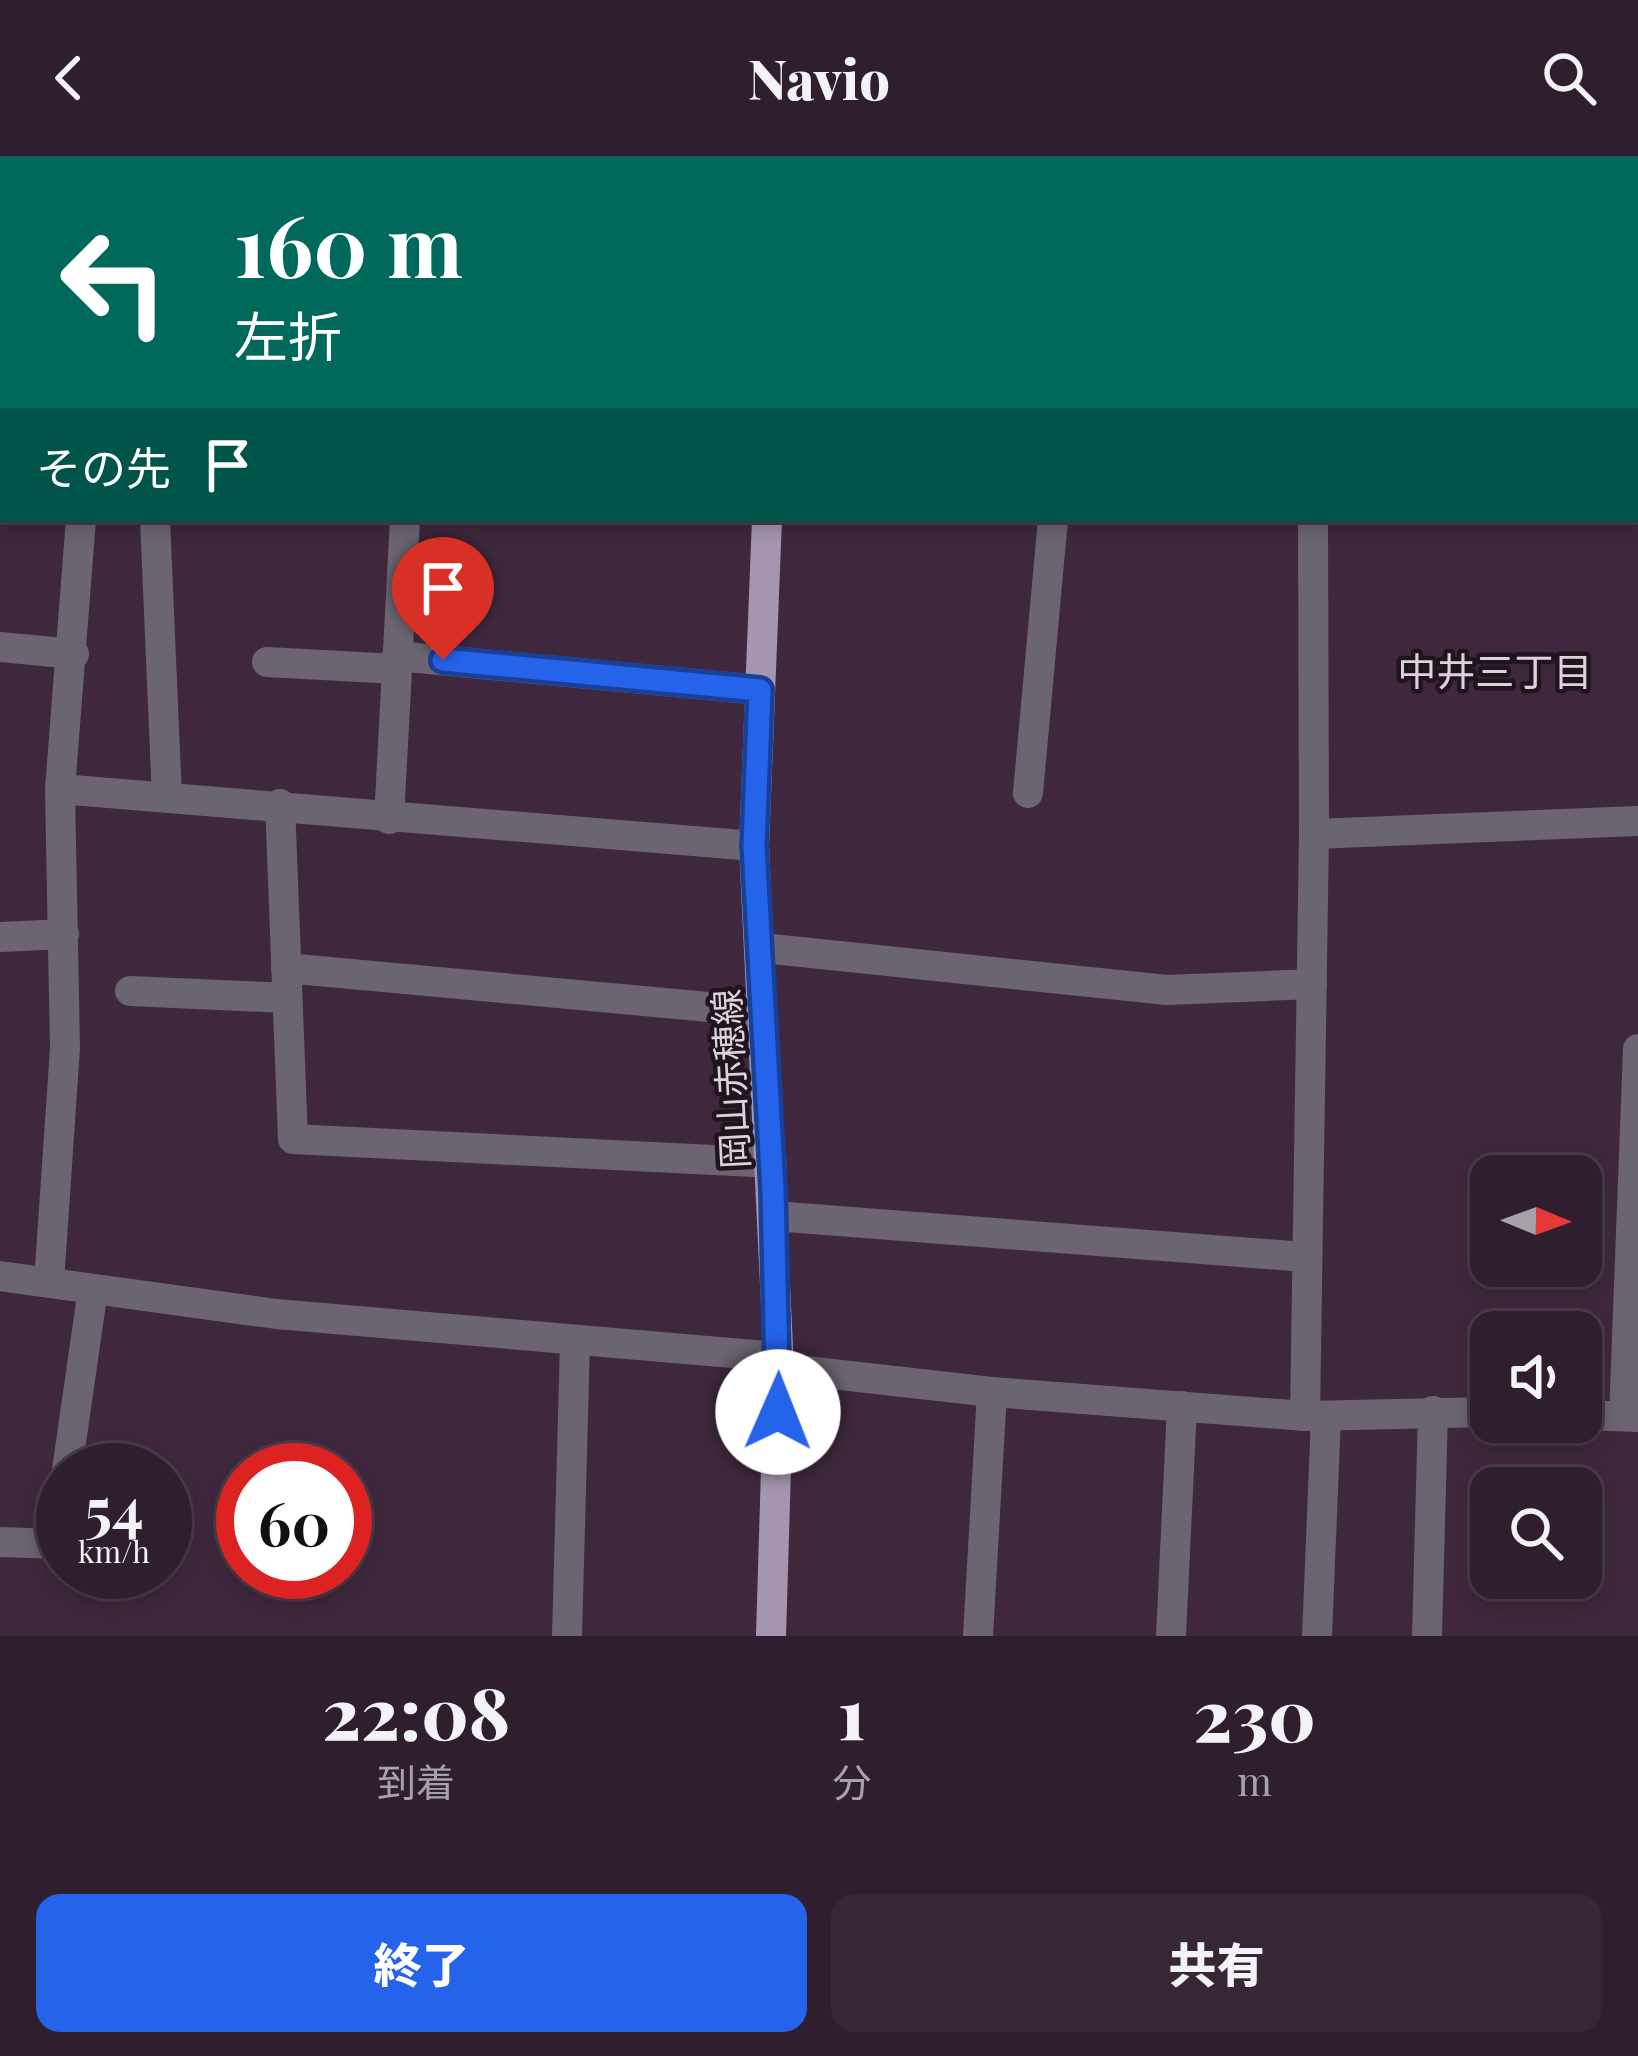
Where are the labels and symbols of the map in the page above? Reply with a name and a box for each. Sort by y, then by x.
pin [392,537,494,660]
district label: 中井三丁目 [1397,644,1593,696]
street label: 岡山赤穂線 [700,988,758,1170]
north arrow [1470,1155,1602,1287]
position arrow [715,1349,841,1475]
speed limit sign: 60 [216,1443,372,1599]

